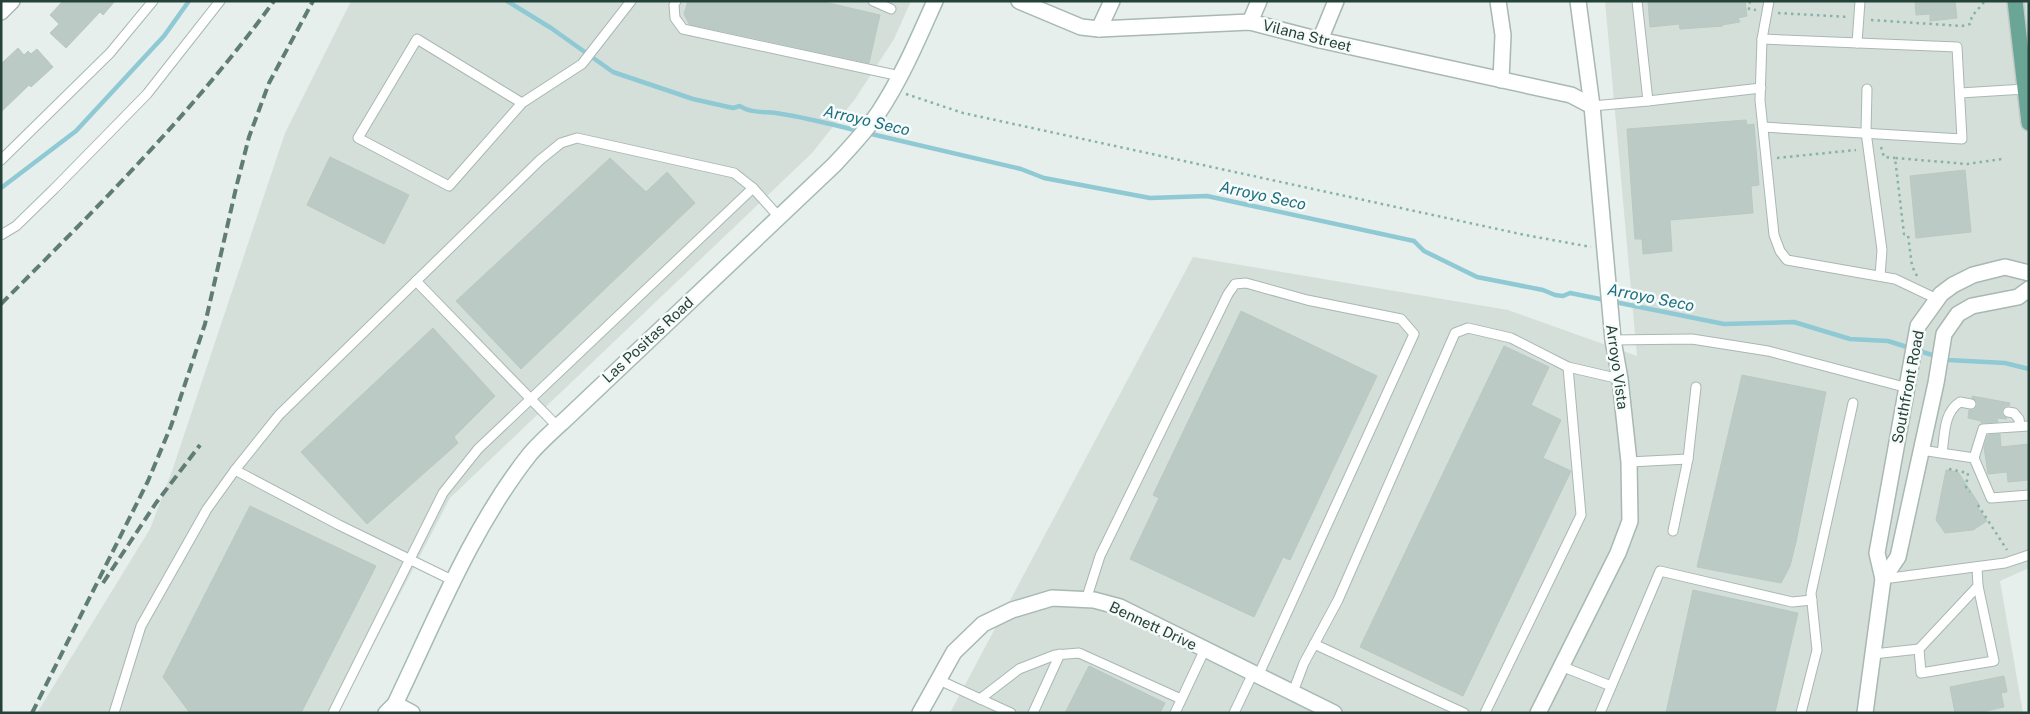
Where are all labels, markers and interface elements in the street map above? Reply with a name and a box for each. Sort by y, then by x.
street label: Vilana Street [1261,16,1354,55]
water label: Arroyo Seco [822,101,912,140]
water label: Arroyo Seco [1218,177,1308,214]
water label: Arroyo Seco [1606,280,1696,315]
street label: Las Positas Road [599,293,696,386]
street label: Arroyo Vista [1603,323,1632,410]
street label: Southfront Road [1888,329,1927,445]
street label: Bennett Drive [1107,598,1200,653]

